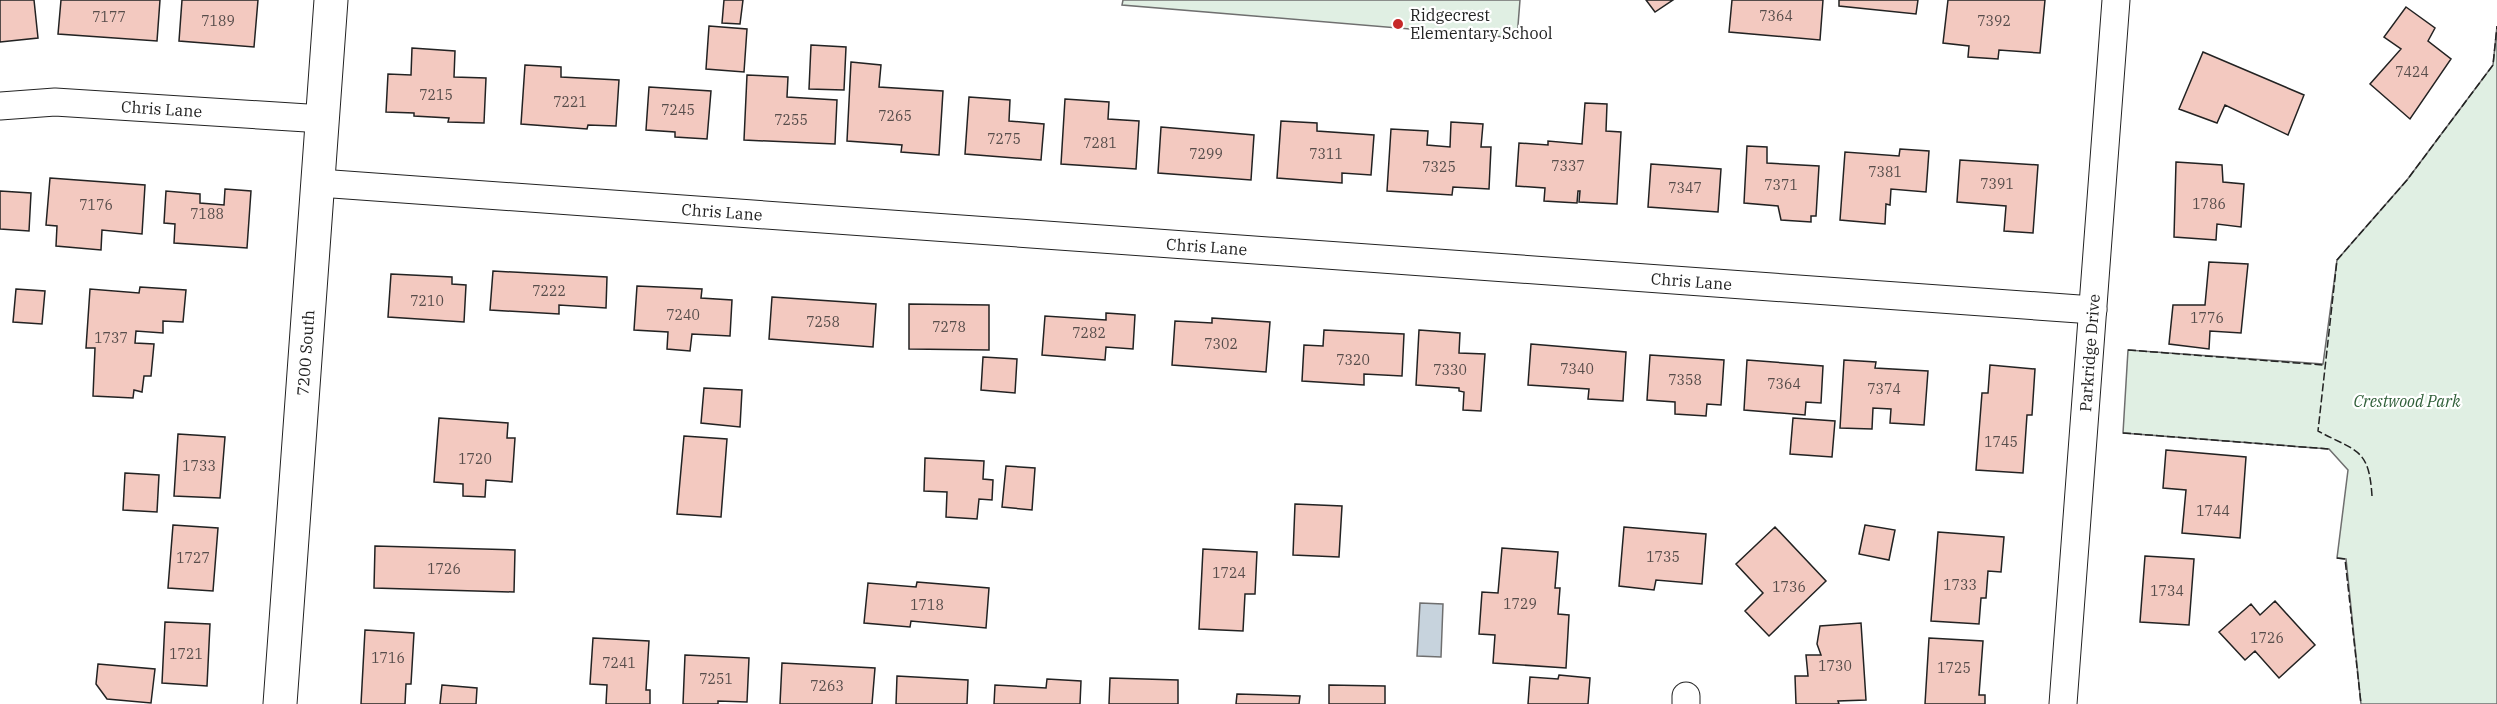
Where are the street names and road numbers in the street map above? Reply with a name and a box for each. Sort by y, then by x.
street label: Chris Lane [121,96,203,121]
street label: Chris Lane [681,199,763,225]
street label: Chris Lane [1166,234,1248,259]
street label: Chris Lane [1650,268,1733,294]
street label: Parkridge Drive [2075,293,2104,413]
street label: 7200 South [292,309,319,397]

